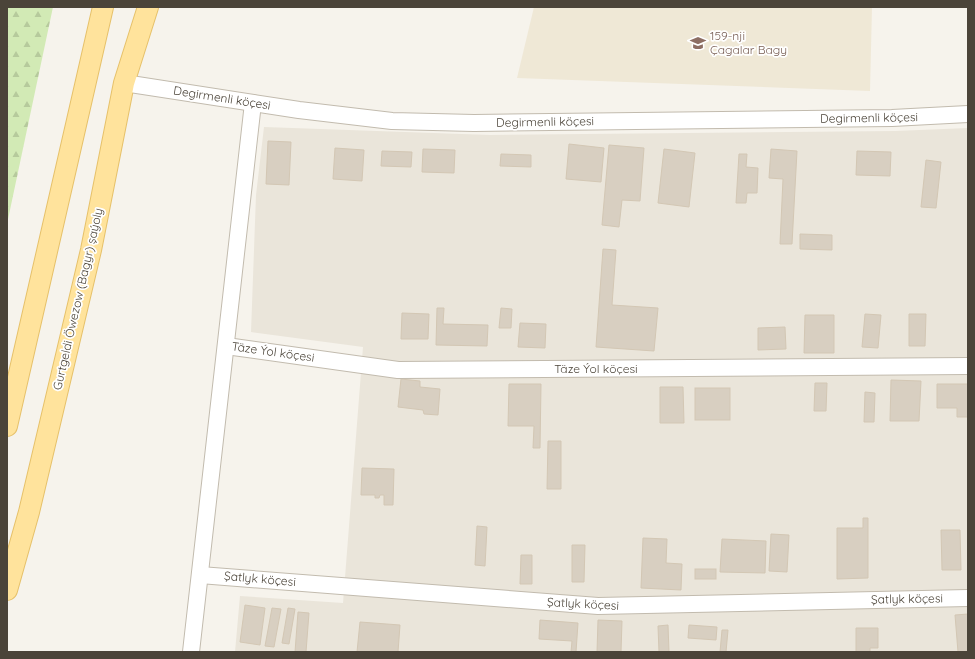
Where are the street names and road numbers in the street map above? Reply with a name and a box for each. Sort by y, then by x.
street label: Degirmenli köçesi [172,82,272,113]
street label: Degirmenli köçesi [820,109,918,126]
street label: Degirmenli köçesi [496,113,594,130]
street label: Gurtgeldi Öwezow (Bagyr) şaýoly [49,206,106,391]
street label: Täze Ýol köçesi [231,338,315,365]
street label: Täze Ýol köçesi [554,361,638,376]
street label: Şatlyk köçesi [224,568,297,589]
street label: Şatlyk köçesi [871,590,943,607]
street label: Şatlyk köçesi [547,594,619,613]

